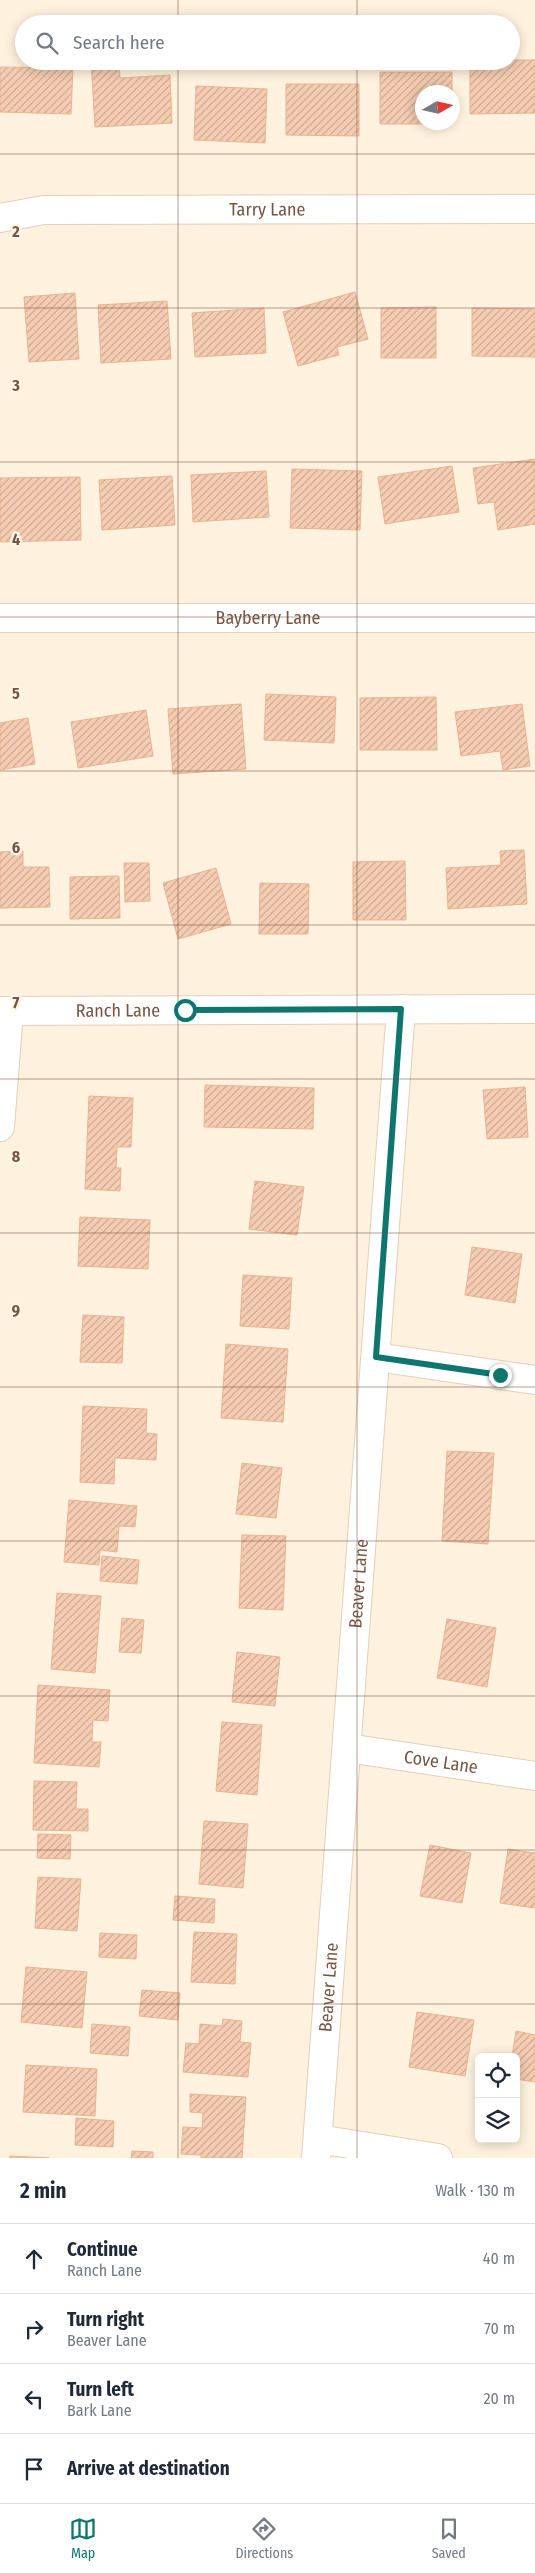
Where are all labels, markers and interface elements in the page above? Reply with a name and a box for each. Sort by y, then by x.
search box [15,15,520,70]
icon: search [33,29,61,57]
text: Search here [73,31,165,54]
north arrow [415,85,460,130]
street label: Tarry Lane [229,198,306,221]
text: 2 [11,222,20,241]
text: 3 [11,376,20,395]
text: 4 [12,530,20,549]
street label: Bayberry Lane [216,607,321,629]
text: 5 [12,684,20,703]
text: 6 [12,838,20,857]
text: 7 [13,993,20,1012]
street label: Ranch Lane [76,999,160,1022]
route start [174,999,197,1022]
text: 8 [12,1147,21,1166]
text: 9 [12,1301,20,1320]
route end [489,1364,512,1387]
street label: Beaver Lane [344,1538,373,1629]
street label: Cove Lane [403,1746,479,1778]
street label: Beaver Lane [314,1942,343,2033]
map controls [475,2053,520,2143]
button: locate [475,2053,520,2098]
button: layers [475,2098,520,2143]
text: 2 min [20,2178,67,2204]
text: Walk · 130 m [435,2181,515,2200]
text: Continue [67,2238,138,2261]
icon: ahead [20,2245,48,2273]
text: 40 m [483,2249,515,2268]
text: Ranch Lane [67,2261,142,2280]
text: Turn right [67,2308,144,2331]
icon: right [20,2315,48,2343]
text: 70 m [484,2319,515,2338]
text: Beaver Lane [67,2331,147,2350]
text: Turn left [67,2378,134,2401]
icon: left [20,2385,48,2413]
text: 20 m [484,2389,515,2408]
text: Bark Lane [67,2401,132,2420]
icon: arrive [20,2455,48,2483]
text: Arrive at destination [67,2457,230,2480]
tab: Map [69,2515,97,2562]
tab: Directions [235,2515,293,2562]
tab: Saved [432,2515,466,2562]

